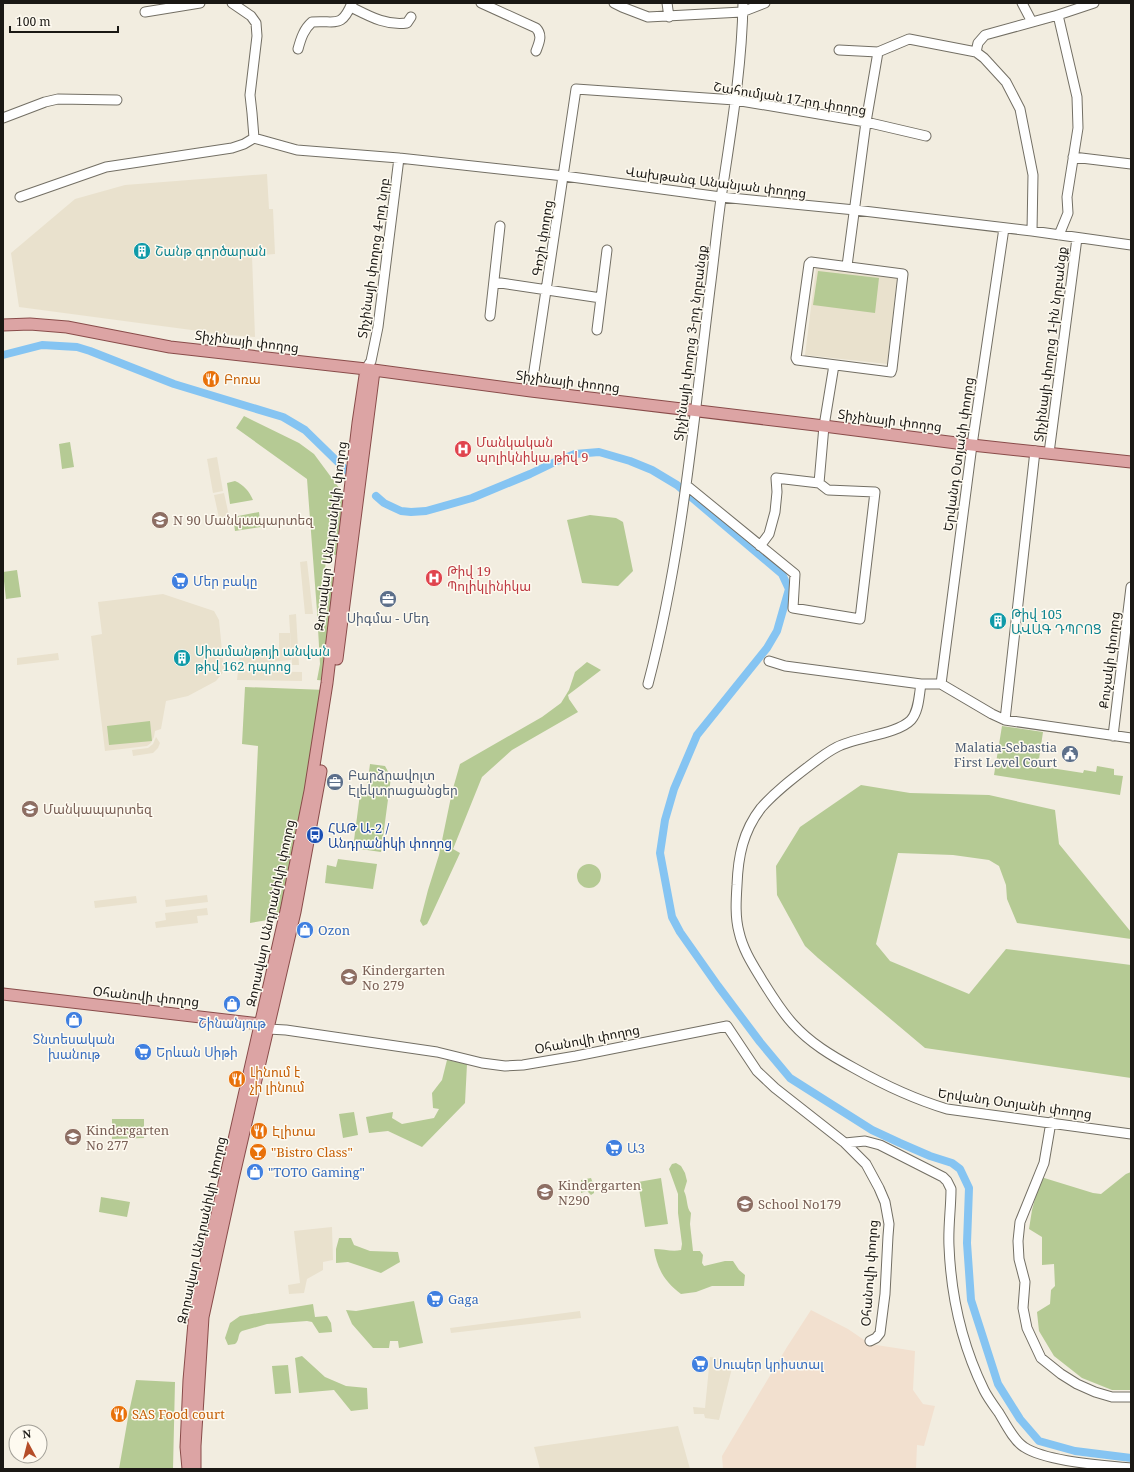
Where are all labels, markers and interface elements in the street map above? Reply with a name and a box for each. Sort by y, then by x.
scale bar [10,8,118,34]
text: 100 m [16,13,51,30]
street label: Շահումյան 17-րդ փողոց [712,77,868,119]
street label: Վախթանգ Անանյան փողոց [625,162,807,202]
street label: Տիչինայի փողոց 4-րդ նրբ [353,176,393,340]
street label: Գոշի փողոց [527,199,557,277]
building icon: Շանթ գործարան [132,241,152,261]
place label: Շանթ գործարան [155,242,266,260]
street label: Տիչինայի փողոց 3-րդ նրբանցք [669,244,711,442]
street label: Տիչինայի փողոց 1-ին նրբանցք [1029,245,1071,443]
street label: Տիչինայի փողոց [194,326,300,356]
street label: Տիչինայի փողոց [515,366,621,396]
restaurant icon: Բոռա [201,369,221,389]
place label: Բոռա [224,370,261,388]
street label: Երվանդ Օտյանի փողոց [938,376,978,532]
street label: Տիչինայի փողոց [837,405,943,435]
place label: Մանկական պոլիկնիկա թիվ 9 [476,433,589,466]
hospital icon: Մանկական պոլիկնիկա թիվ 9 [453,439,473,459]
street label: Զորավար Անդրանիկի փողոց [309,440,351,632]
school or university icon: N 90 Մանկապարտեզ [150,510,170,530]
place label: N 90 Մանկապարտեզ [173,511,314,529]
place label: Թիվ 19 Պոլիկլինիկա [447,562,531,595]
hospital icon: Թիվ 19 Պոլիկլինիկա [424,568,444,588]
supermarket icon: Մեր բակը [170,571,190,591]
place label: Մեր բակը [193,572,258,590]
office icon: Սիգմա - Մեդ [378,589,398,609]
place label: Թիվ 105 ԱՎԱԳ ԴՊՐՈՑ [1011,605,1102,638]
place label: Սիգմա - Մեդ [347,609,430,627]
street label: Քուչակի փողոց [1094,610,1124,710]
building icon: Թիվ 105 ԱՎԱԳ ԴՊՐՈՑ [988,611,1008,631]
place label: Սիամանթոյի անվան թիվ 162 դպրոց [195,642,330,675]
building icon: Սիամանթոյի անվան թիվ 162 դպրոց [172,648,192,668]
place label: Malatia-Sebastia First Level Court [954,738,1057,771]
public building icon: Malatia-Sebastia First Level Court [1060,744,1080,764]
place label: Բարձրավոլտ Էլեկտրացանցեր [348,766,458,799]
office icon: Բարձրավոլտ Էլեկտրացանցեր [325,772,345,792]
school or university icon: Մանկապարտեզ [20,799,40,819]
place label: Մանկապարտեզ [43,800,153,818]
street label: Զորավար Անդրանիկի փողոց [241,818,299,1008]
place label: ՀԱԹ Ա-2 / Անդրանիկի փողոց [328,819,452,852]
bus stop icon: ՀԱԹ Ա-2 / Անդրանիկի փողոց [305,825,325,845]
shop icon: Ozon [295,920,315,940]
place label: Ozon [318,921,351,939]
place label: Kindergarten No 279 [362,961,446,994]
school or university icon: Kindergarten No 279 [339,967,359,987]
street label: Օհանովի փողոց [92,981,200,1011]
shop icon: Շինանյութ [222,994,242,1014]
shop icon: Տնտեսական խանութ [64,1010,84,1030]
place label: Շինանյութ [198,1014,266,1032]
street label: Օհանովի փողոց [533,1020,641,1058]
place label: Տնտեսական խանութ [33,1030,115,1063]
supermarket icon: Երևան Սիթի [133,1042,153,1062]
place label: Երևան Սիթի [156,1043,238,1061]
place label: Լինում է չի լինում [249,1063,305,1096]
restaurant icon: Լինում է չի լինում [227,1069,247,1089]
street label: Երվանդ Օտյանի փողոց [937,1083,1093,1123]
place label: Kindergarten No 277 [86,1121,170,1154]
restaurant icon: Էլիտա [249,1121,269,1141]
place label: Էլիտա [272,1122,316,1140]
school or university icon: Kindergarten No 277 [63,1127,83,1147]
street label: Զորավար Անդրանիկի փողոց [172,1135,230,1325]
supermarket icon: Ա3 [604,1138,624,1158]
place label: Ա3 [627,1139,645,1157]
bar icon: "Bistro Class" [248,1142,268,1162]
place label: "Bistro Class" [271,1143,353,1161]
shop icon: "TOTO Gaming" [245,1162,265,1182]
place label: "TOTO Gaming" [268,1163,365,1181]
place label: Kindergarten N290 [558,1176,642,1209]
school or university icon: Kindergarten N290 [535,1182,555,1202]
school or university icon: School No179 [735,1194,755,1214]
place label: School No179 [758,1195,841,1213]
street label: Օհանովի փողոց [856,1219,882,1327]
supermarket icon: Gaga [425,1289,445,1309]
place label: Gaga [448,1290,479,1308]
supermarket icon: Սուպեր կրիստալ [690,1354,710,1374]
place label: Սուպեր կրիստալ [713,1355,824,1373]
restaurant icon: SAS Food court [109,1404,129,1424]
place label: SAS Food court [132,1405,225,1423]
north arrow [8,1424,48,1464]
text: N [22,1426,32,1442]

